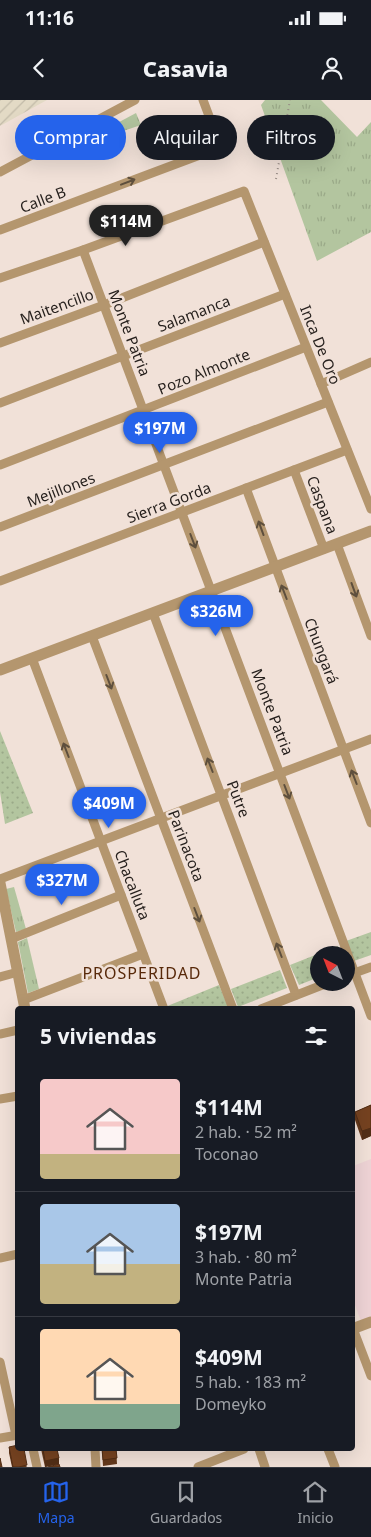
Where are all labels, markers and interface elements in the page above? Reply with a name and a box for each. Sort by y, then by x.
text: 11:16 [25,5,74,31]
text: Casavia [143,53,228,83]
icon: back [25,54,53,82]
icon: person [318,54,346,82]
chip: Comprar [15,115,126,160]
chip: Alquilar [136,115,237,160]
chip: Filtros [247,115,335,160]
one-way arrow [119,177,135,186]
street label: Calle B [17,181,69,217]
pin: $114M [91,204,161,247]
text: $114M [100,210,152,232]
street label: Maitencillo [17,284,96,329]
street label: Monte Patria [104,287,156,379]
street label: Salamanca [154,290,233,336]
street label: Inca De Oro [296,302,346,387]
street label: Pozo Almonte [155,343,253,399]
pin: $197M [125,412,195,454]
text: $197M [134,417,186,439]
street label: Mejillones [24,467,98,511]
street label: Caspana [303,473,343,536]
street label: Sierra Gorda [124,477,214,527]
one-way arrow [256,520,265,536]
one-way arrow [189,533,198,548]
one-way arrow [350,582,359,597]
one-way arrow [279,585,288,600]
pin: $326M [181,594,251,637]
text: $326M [190,600,242,622]
street label: Chungará [300,615,344,687]
street label: Monte Patria [247,666,299,758]
one-way arrow [105,673,114,689]
one-way arrow [61,743,70,759]
one-way arrow [205,758,214,773]
one-way arrow [349,770,358,785]
street label: Putre [223,777,255,820]
one-way arrow [283,783,292,799]
pin: $409M [74,786,144,829]
text: $409M [83,792,135,814]
street label: Parinacota [164,807,210,884]
street label: Chacalluta [110,847,155,923]
pin: $327M [27,864,97,906]
text: $327M [36,869,88,891]
one-way arrow [194,908,203,923]
one-way arrow [274,942,283,958]
north arrow [310,946,355,991]
map controls [310,946,355,991]
district label: PROSPERIDAD [82,962,202,984]
text: 5 viviendas [40,1022,157,1050]
icon: filters [302,1022,330,1050]
text: $114M [195,1093,263,1121]
icon: home [80,1099,140,1159]
text: 2 hab. · 52 m² [195,1121,297,1143]
text: Toconao [195,1143,258,1165]
text: $197M [195,1218,263,1246]
icon: home [80,1224,140,1284]
text: 3 hab. · 80 m² [195,1246,297,1268]
text: Monte Patria [195,1268,292,1290]
text: $409M [195,1343,263,1371]
icon: home [80,1349,140,1409]
text: 5 hab. · 183 m² [195,1371,306,1393]
text: Domeyko [195,1393,266,1415]
tab: Mapa [38,1478,75,1527]
tab: Guardados [150,1478,222,1527]
tab: Inicio [298,1478,333,1527]

